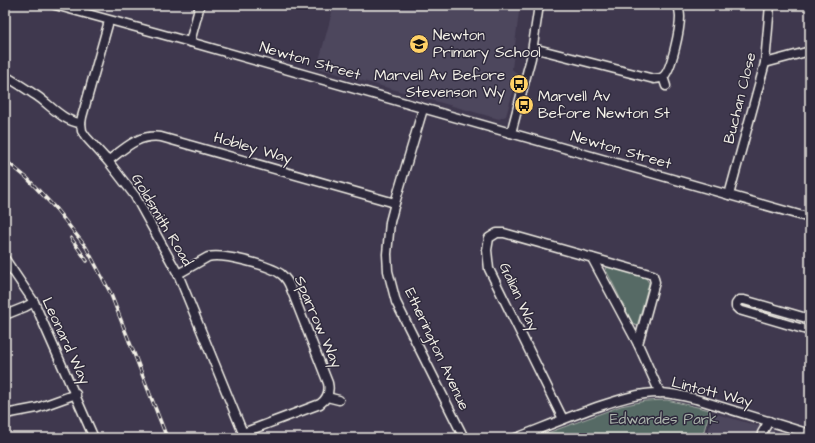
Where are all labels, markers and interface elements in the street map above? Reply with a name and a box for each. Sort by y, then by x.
place label: Newton Primary School [433,25,541,64]
school or university icon: Newton Primary School [408,33,430,55]
street label: Newton Street [257,37,363,85]
street label: Buchan Close [719,50,761,146]
place label: Marvell Av Before Stevenson Wy [374,65,505,104]
bus stop icon: Marvell Av Before Stevenson Wy [508,73,530,95]
place label: Marvell Av Before Newton St [538,86,670,124]
bus stop icon: Marvell Av Before Newton St [513,94,535,116]
street label: Newton Street [568,126,674,174]
street label: Hobley Way [211,127,295,170]
street label: Goldsmith Road [126,170,198,270]
street label: Galian Way [493,259,544,335]
street label: Sparrow Way [288,272,347,372]
street label: Etherington Avenue [398,284,475,414]
street label: Leonard Way [36,294,95,388]
street label: Lintott Way [669,372,755,413]
park label: Edwardes Park [610,409,718,430]

